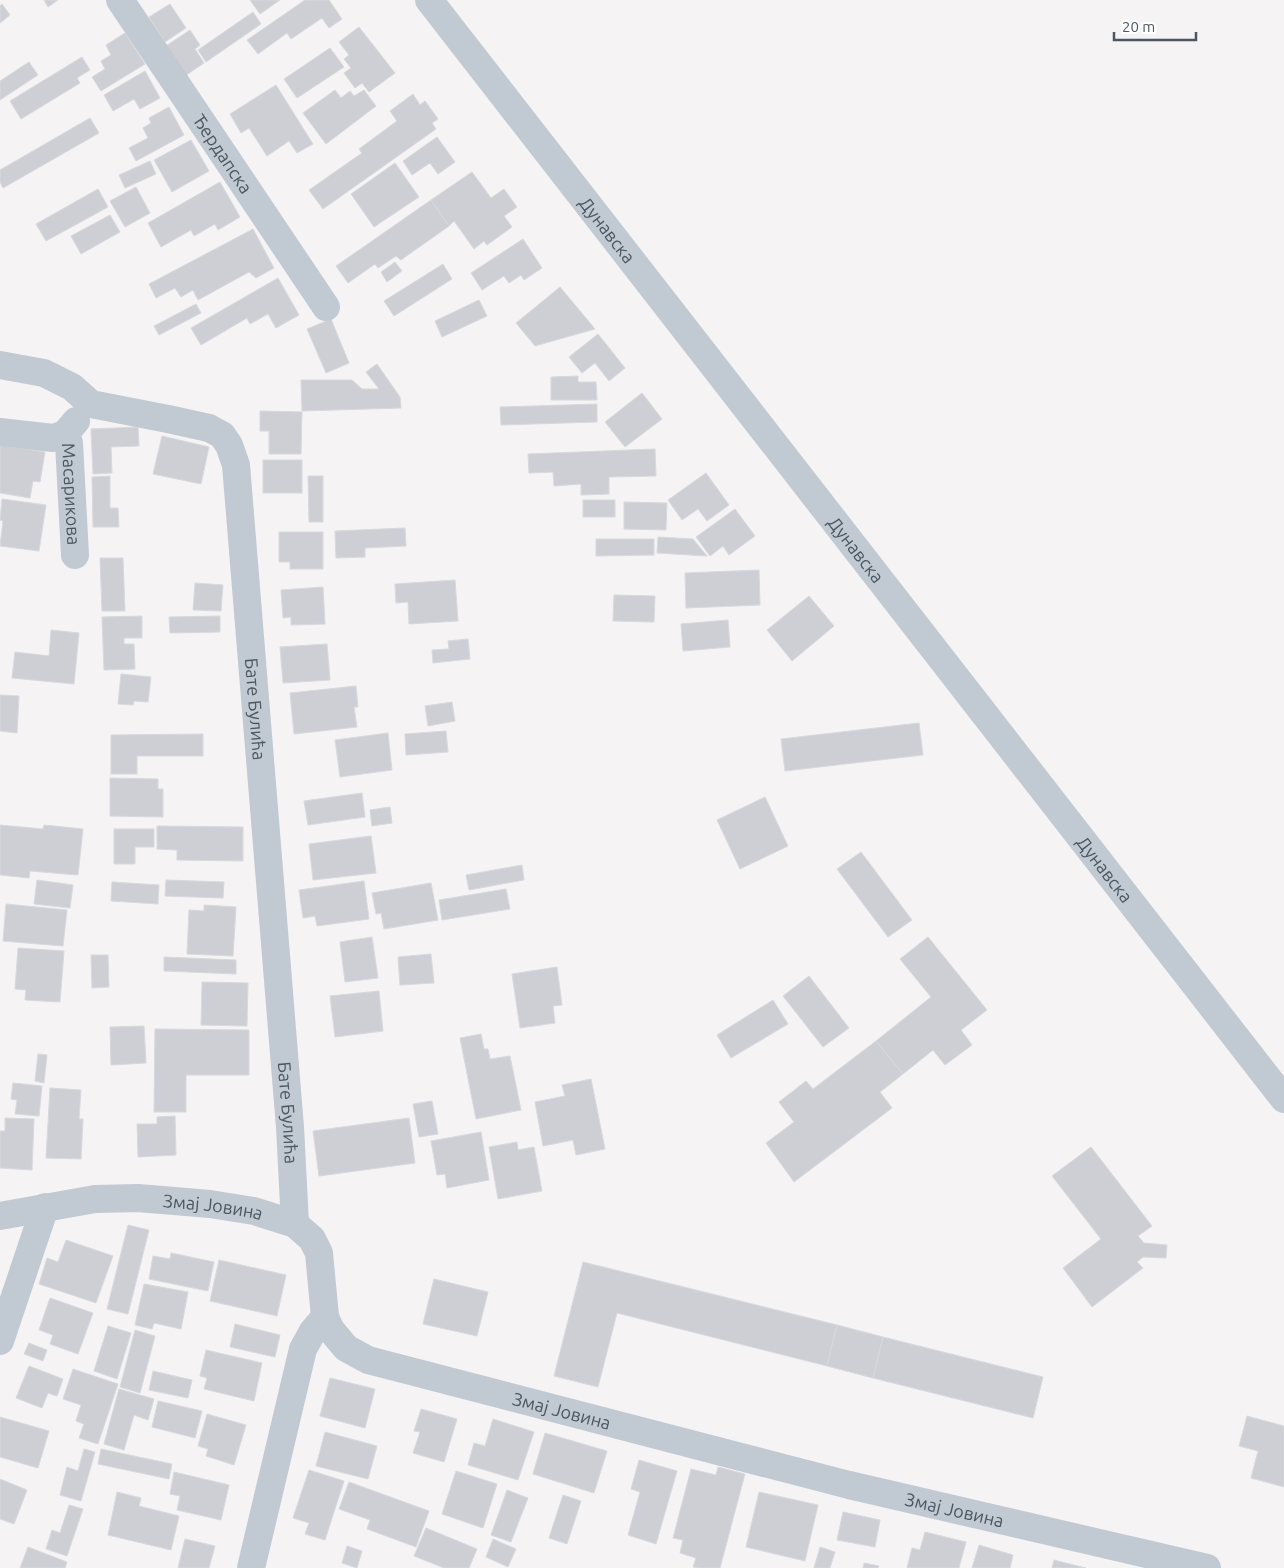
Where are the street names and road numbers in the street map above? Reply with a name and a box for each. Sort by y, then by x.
street label: Ђердапска [189,110,257,197]
street label: Дунавска [576,193,640,267]
street label: Масарикова [59,442,84,546]
street label: Дунавска [824,512,888,586]
street label: Бате Булића [242,657,270,761]
street label: Дунавска [1073,832,1137,906]
street label: Бате Булића [275,1061,302,1164]
street label: Змај Јовина [162,1190,266,1223]
street label: Змај Јовина [511,1388,613,1433]
street label: Змај Јовина [903,1488,1006,1531]

